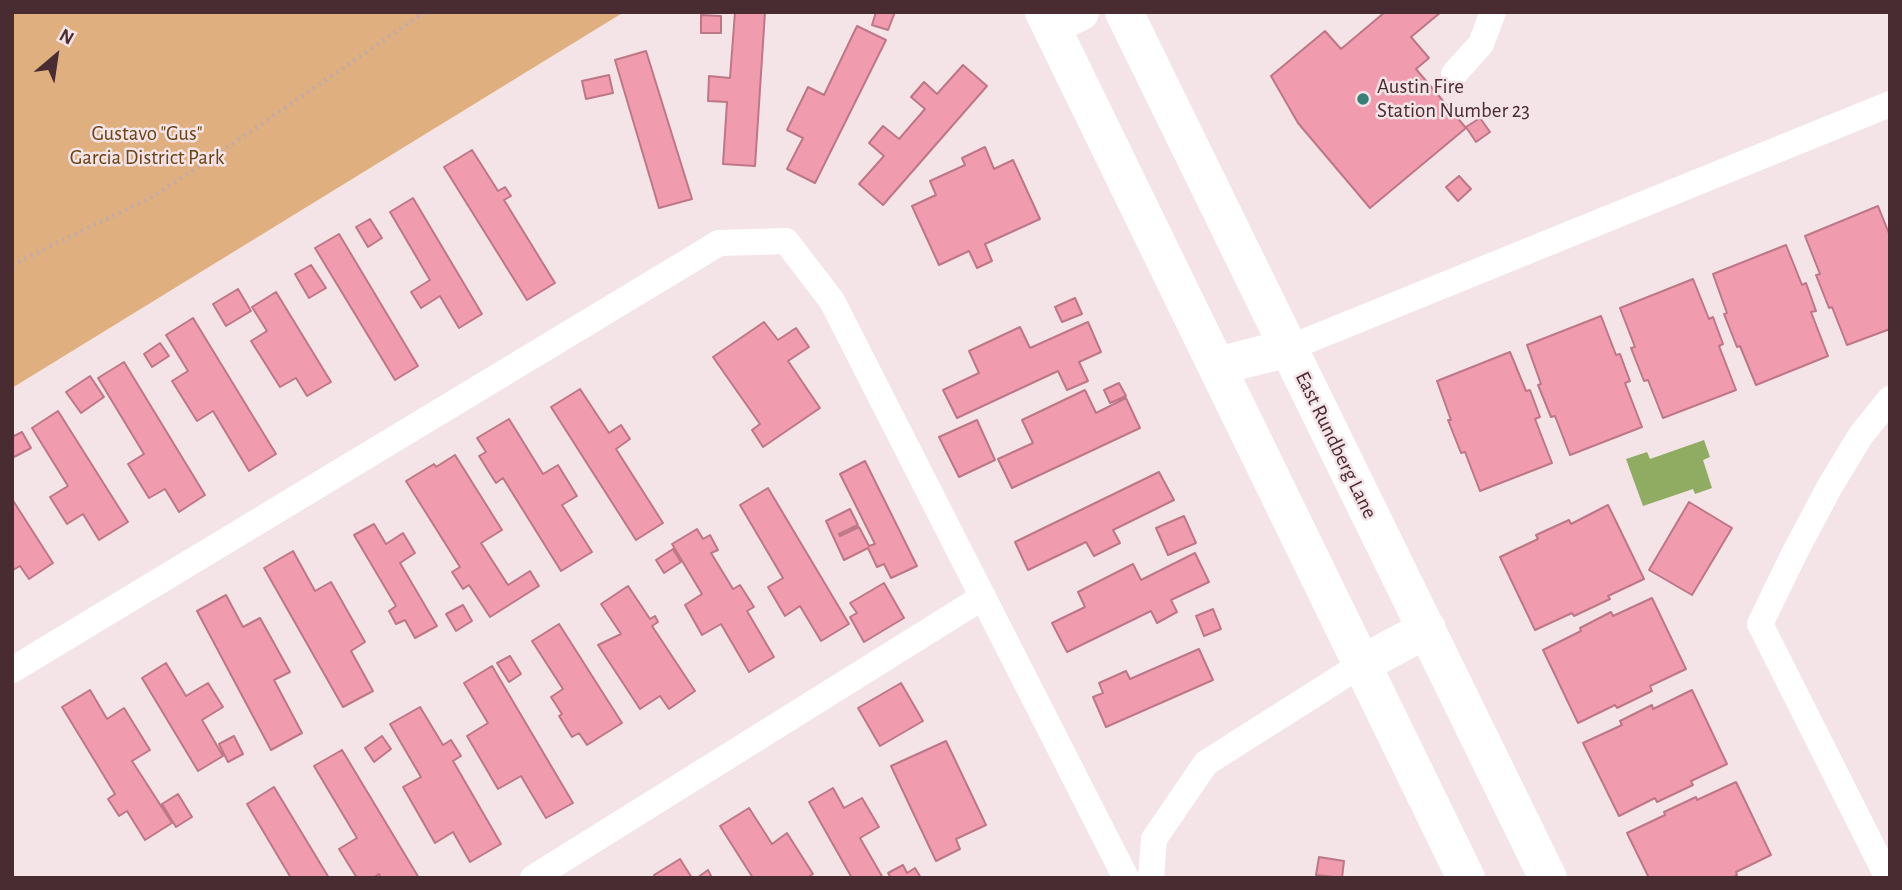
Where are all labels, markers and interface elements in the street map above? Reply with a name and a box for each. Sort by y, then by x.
north arrow [21,21,91,91]
text: N [56,26,77,49]
place label: Austin Fire Station Number 23 [1377,74,1530,124]
marker: Austin Fire Station Number 23 [1355,91,1371,107]
park label: Gustavo "Gus" Garcia District Park [70,121,224,171]
street label: East Rundberg Lane [1289,367,1383,523]

